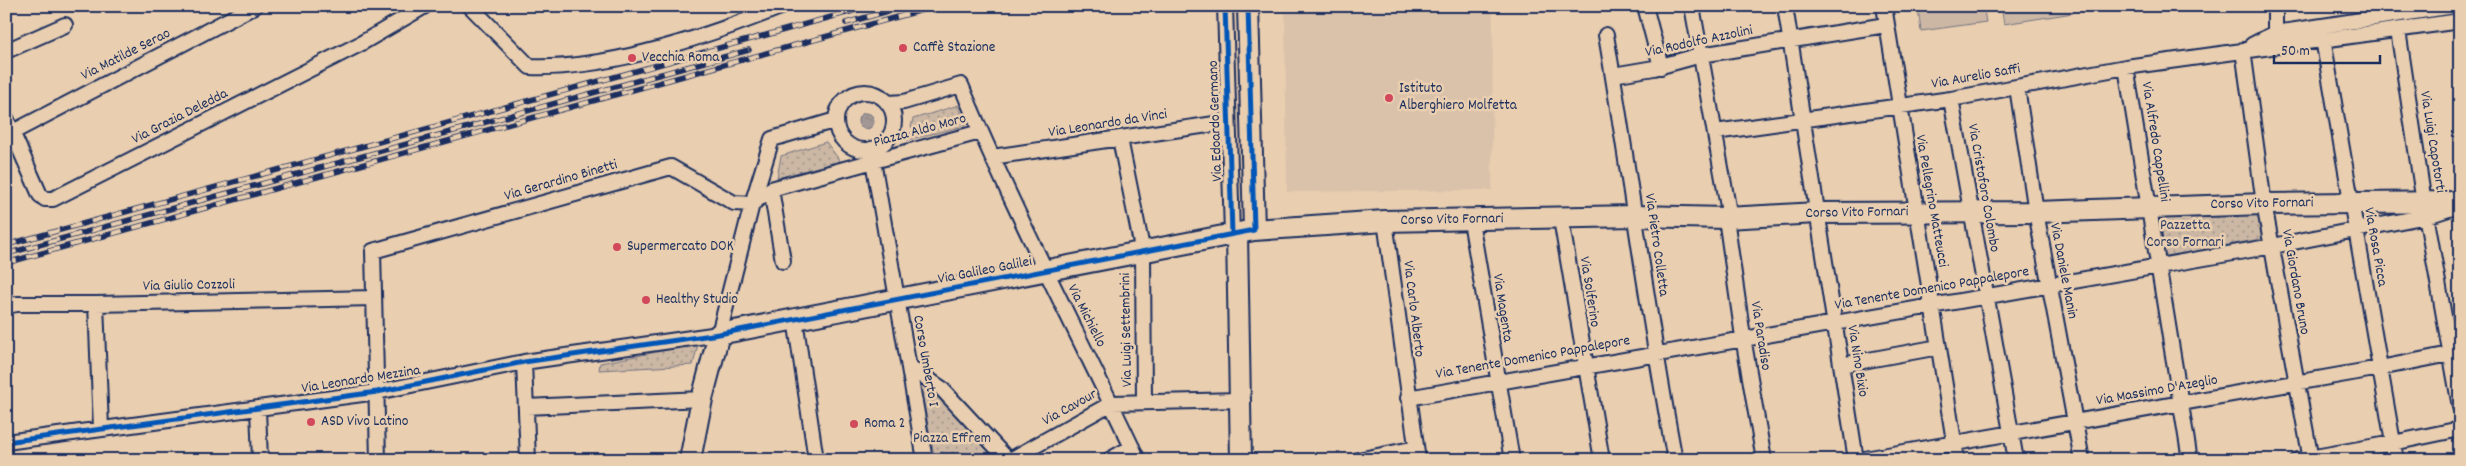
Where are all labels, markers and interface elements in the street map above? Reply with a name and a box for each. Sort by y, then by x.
street label: Via Rodolfo Azzolini [1643,20,1755,64]
street label: Via Matilde Serao [77,23,175,87]
scale bar [2274,32,2380,64]
place label: Caffè Stazione [913,37,996,59]
text: 50 m [2281,41,2310,63]
marker: Caffè Stazione [897,42,909,54]
place label: Vecchia Roma [642,47,720,69]
marker: Vecchia Roma [626,52,638,64]
street label: Via Aurelio Saffi [1930,58,2023,96]
street label: Via Edoardo Germano [1203,60,1229,182]
place label: Istituto Alberghiero Molfetta [1399,78,1518,117]
street label: Via Alfredo Cappellini [2135,80,2175,204]
street label: Via Grazia Deledda [128,83,233,151]
street label: Via Luigi Capotorti [2413,90,2451,195]
marker: Istituto Alberghiero Molfetta [1383,92,1395,104]
street label: Via Leonardo da Vinci [1047,104,1169,144]
street label: Piazza Aldo Moro [871,108,969,154]
street label: Via Cristoforo Colombo [1961,122,2005,254]
street label: Via Pellegrino Matteucci [1909,133,1954,269]
street label: Via Gerardino Binetti [502,154,620,208]
street label: Via Pietro Colletta [1638,192,1674,299]
street label: Corso Vito Fornari [2210,192,2314,216]
street label: Corso Vito Fornari [1805,201,1909,225]
street label: Via Rosa Picca [2357,206,2393,289]
street label: Corso Vito Fornari [1400,208,1504,232]
park label: Pazzetta Corso Fornari [2146,215,2224,254]
street label: Via Daniele Manin [2043,221,2083,321]
street label: Via Giordano Bruno [2275,227,2315,337]
place label: Supermercato DOK [627,236,734,258]
marker: Supermercato DOK [611,241,623,253]
street label: Via Galileo Galilei [936,251,1034,291]
street label: Via Solferino [1573,255,1605,329]
street label: Via Carlo Alberto [1396,260,1430,359]
street label: Via Tenente Domenico Pappalepore [1833,261,2031,317]
street label: Via Luigi Settembrini [1115,272,1139,387]
street label: Via Magenta [1486,272,1518,345]
street label: Via Giulio Cozzoli [143,274,235,298]
street label: Via Michiello [1061,281,1111,352]
place label: Healthy Studio [656,289,738,311]
marker: Healthy Studio [640,294,652,306]
street label: Via Paradiso [1744,300,1776,372]
street label: Corso Umberto I [906,314,944,409]
street label: Via Nino Bixio [1840,323,1874,399]
street label: Via Tenente Domenico Pappalepore [1434,330,1632,386]
street label: Via Leonardo Mezzina [300,360,423,400]
street label: Via Massimo D'Azeglio [2095,369,2220,412]
street label: Via Cavour [1038,384,1102,432]
place label: ASD Vivo Latino [321,411,409,433]
place label: Roma 2 [864,413,905,435]
marker: ASD Vivo Latino [305,416,317,428]
marker: Roma 2 [848,418,860,430]
park label: Piazza Effrem [913,428,991,450]

